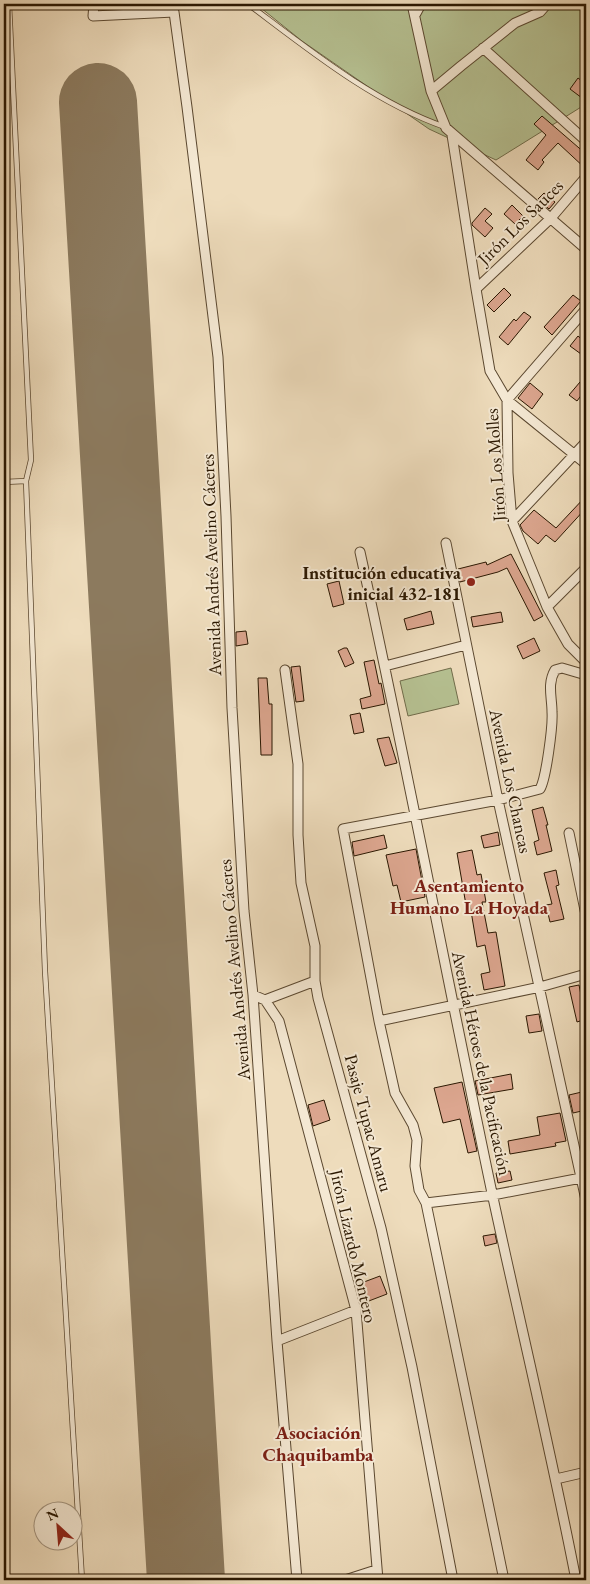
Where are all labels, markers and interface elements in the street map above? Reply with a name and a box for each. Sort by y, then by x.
street label: Jirón Los Sauces [471,174,568,271]
street label: Jirón Los Molles [480,407,511,524]
street label: Avenida Andrés Avelino Cáceres [196,453,226,677]
place label: Institución educativa inicial 432-181 [302,561,461,605]
marker: Institución educativa inicial 432-181 [465,576,477,588]
street label: Avenida Los Chancas [484,706,538,856]
street label: Avenida Andrés Avelino Cáceres [213,858,255,1083]
district label: Asentamiento Humano La Hoyada [390,873,549,920]
street label: Avenida Héroes de la Pacificación [447,948,517,1178]
street label: Pasaje Tupac Amaru [340,1052,399,1195]
street label: Jirón Lizardo Montero [325,1165,383,1325]
district label: Asociación Chaquibamba [263,1420,374,1467]
north arrow [32,1502,82,1552]
text: N [43,1503,62,1525]

